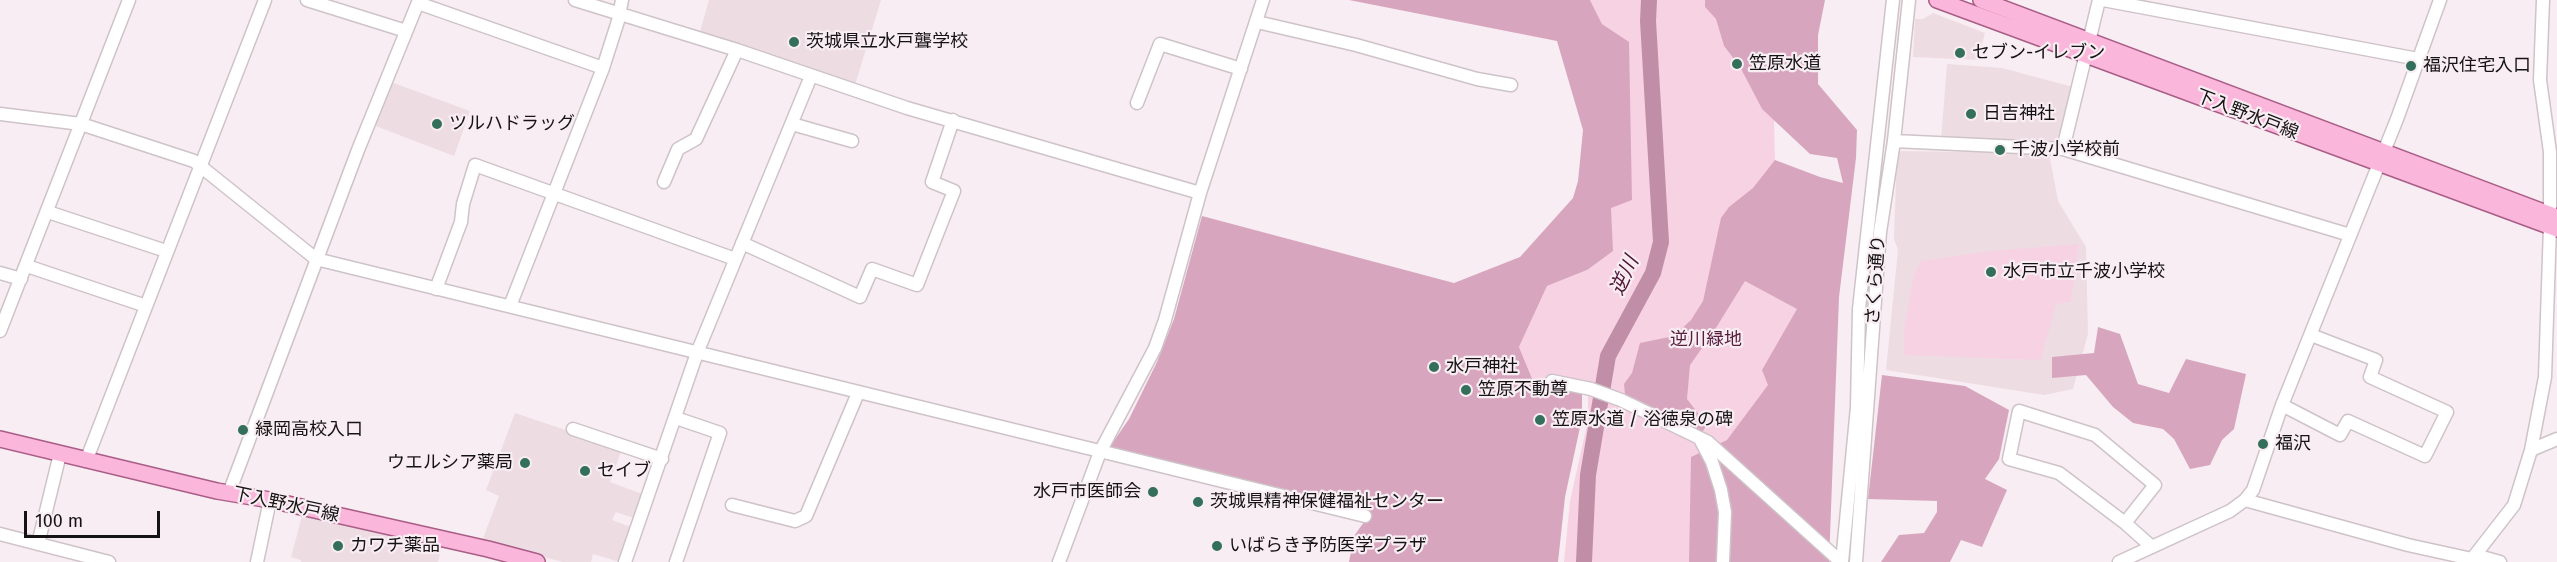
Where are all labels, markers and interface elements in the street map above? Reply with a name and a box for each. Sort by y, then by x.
place label: 茨城県立水戸聾学校 [806,31,968,53]
marker: 茨城県立水戸聾学校 [787,35,801,49]
place label: セブン-イレブン [1972,42,2105,64]
marker: セブン-イレブン [1953,46,1967,60]
place label: 笠原水道 [1749,53,1821,75]
place label: 福沢住宅入口 [2423,55,2531,77]
marker: 笠原水道 [1730,57,1744,71]
marker: 福沢住宅入口 [2404,59,2418,73]
street label: 下入野水戸線 [2193,86,2301,144]
place label: 日吉神社 [1983,103,2055,125]
marker: 日吉神社 [1964,107,1978,121]
place label: ツルハドラッグ [449,113,575,135]
marker: ツルハドラッグ [430,117,444,131]
place label: 千波小学校前 [2012,139,2120,161]
marker: 千波小学校前 [1993,143,2007,157]
street label: さくら通り [1862,234,1890,326]
water label: 逆川 [1606,253,1644,299]
place label: 水戸市立千波小学校 [2003,261,2165,283]
marker: 水戸市立千波小学校 [1984,265,1998,279]
park label: 逆川緑地 [1670,329,1742,351]
place label: 水戸神社 [1446,356,1518,378]
marker: 水戸神社 [1427,360,1441,374]
place label: 笠原不動尊 [1478,379,1568,401]
marker: 笠原不動尊 [1459,383,1473,397]
place label: 笠原水道 / 浴徳泉の碑 [1552,409,1733,431]
marker: 笠原水道 / 浴徳泉の碑 [1533,413,1547,427]
place label: 緑岡高校入口 [255,419,363,441]
marker: 緑岡高校入口 [236,423,250,437]
place label: 福沢 [2275,433,2311,455]
marker: 福沢 [2256,437,2270,451]
place label: ウエルシア薬局 [387,452,513,474]
marker: ウエルシア薬局 [518,456,532,470]
place label: セイブ [597,460,651,482]
marker: セイブ [578,464,592,478]
place label: 水戸市医師会 [1033,481,1141,503]
street label: 下入野水戸線 [231,483,341,527]
marker: 水戸市医師会 [1146,485,1160,499]
place label: 茨城県精神保健福祉センター [1210,491,1444,513]
marker: 茨城県精神保健福祉センター [1191,495,1205,509]
scale bar [27,499,164,537]
text: 100 m [35,510,83,532]
place label: カワチ薬品 [350,535,440,557]
place label: いばらき予防医学プラザ [1229,535,1427,557]
marker: カワチ薬品 [331,539,345,553]
marker: いばらき予防医学プラザ [1210,539,1224,553]

